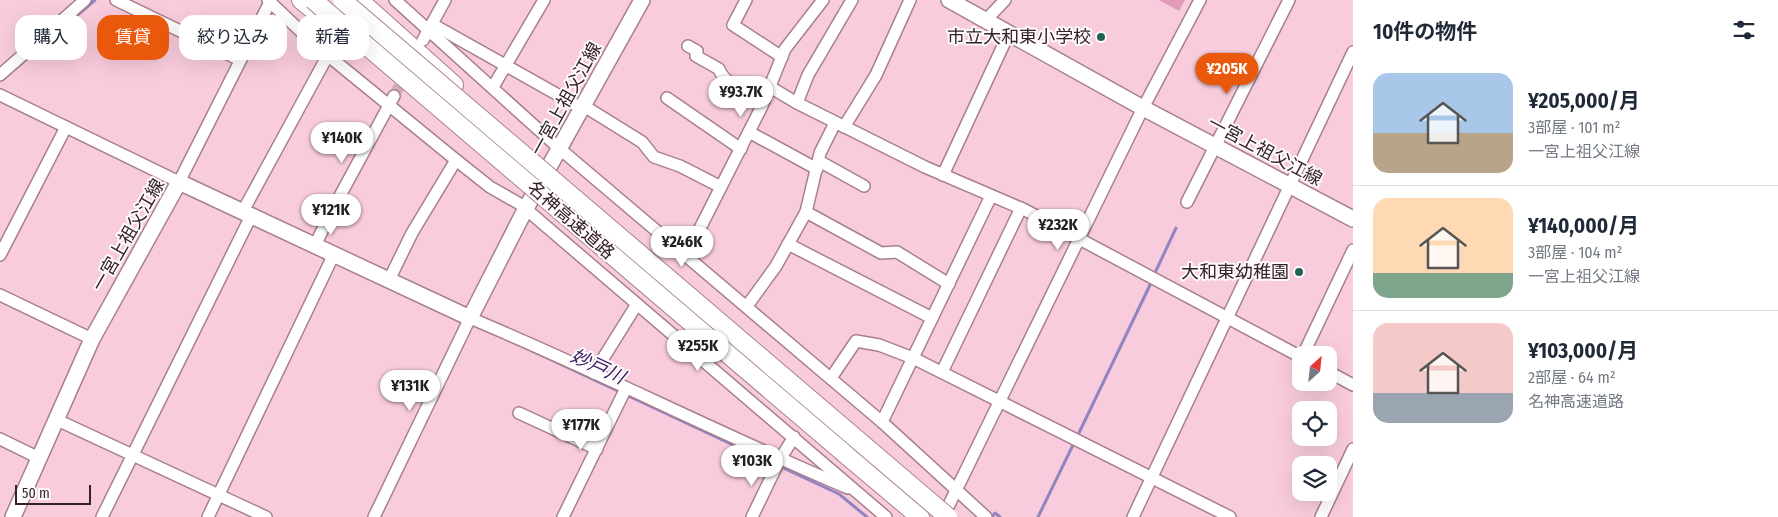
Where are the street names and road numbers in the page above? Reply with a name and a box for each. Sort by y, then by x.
street label: 一宮上祖父江線 [526,39,606,159]
street label: 一宮上祖父江線 [1204,112,1326,190]
street label: 一宮上祖父江線 [87,175,169,295]
street label: 名神高速道路 [523,176,619,264]

